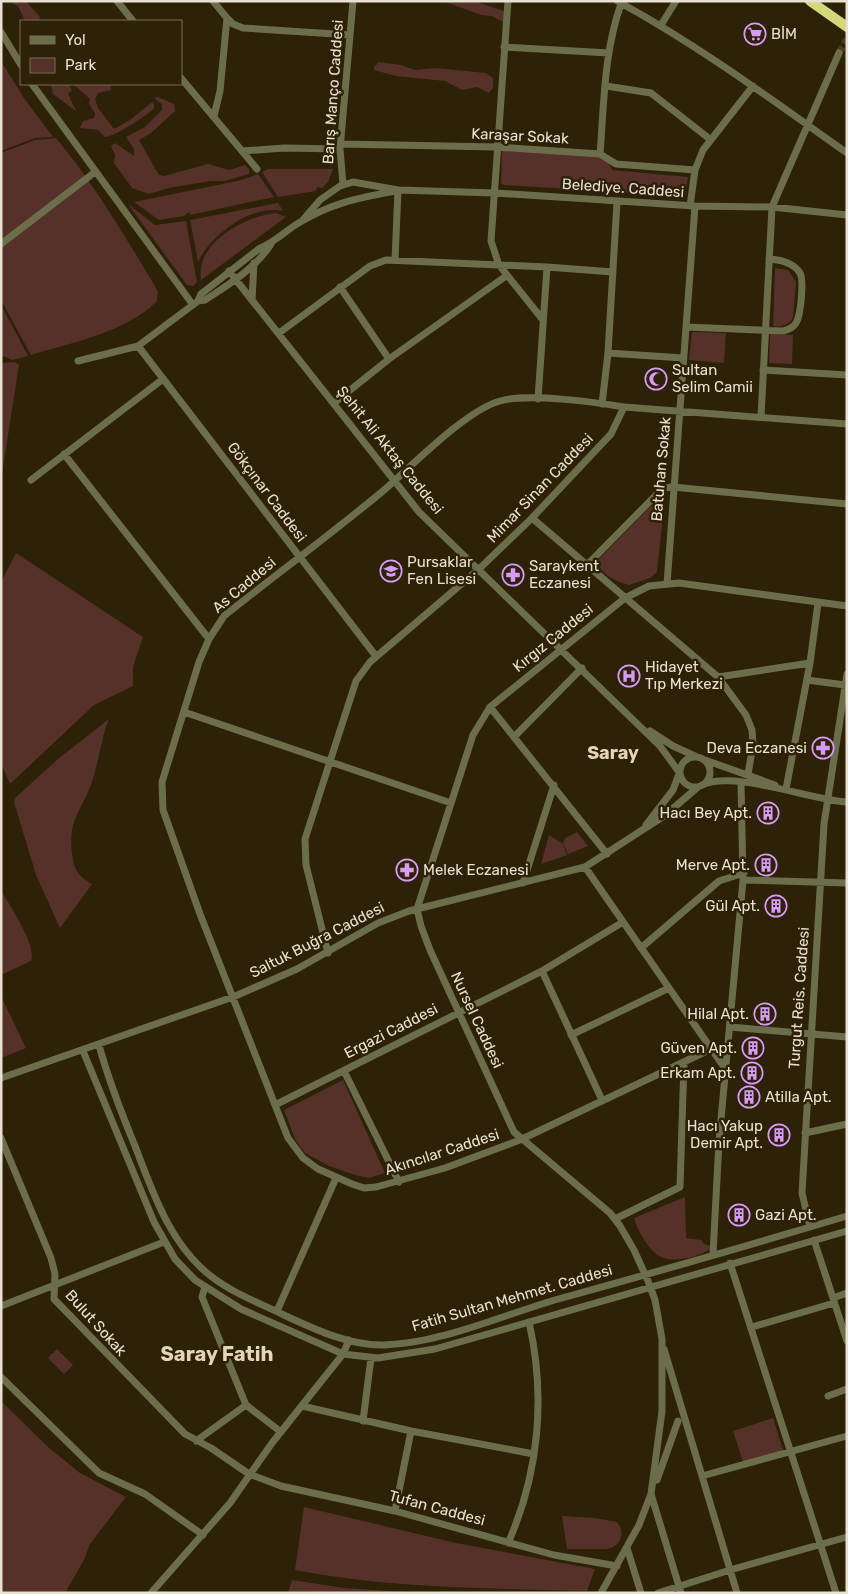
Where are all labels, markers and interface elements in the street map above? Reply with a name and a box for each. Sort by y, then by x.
street label: Barış Manço Caddesi [319,19,347,165]
legend [20,20,182,85]
supermarket icon: BİM [743,22,767,46]
place label: BİM [771,25,797,43]
text: Yol [65,31,86,49]
text: Park [65,56,96,74]
street label: Karaşar Sokak [471,124,569,148]
street label: Belediye. Caddesi [561,175,685,201]
place label: Sultan Selim Camii [672,361,753,396]
mosque icon: Sultan Selim Camii [644,367,668,391]
street label: Şehit Ali Aktaş Caddesi [333,382,447,518]
street label: Batuhan Sokak [647,416,675,522]
street label: Mimar Sinan Caddesi [483,430,597,546]
street label: Gökçınar Caddesi [224,439,310,545]
street label: As Caddesi [209,553,279,617]
place label: Pursaklar Fen Lisesi [407,553,476,588]
place label: Saraykent Eczanesi [529,557,599,592]
school or university icon: Pursaklar Fen Lisesi [379,559,403,583]
pharmacy icon: Saraykent Eczanesi [501,563,525,587]
street label: Kırgız Caddesi [509,600,597,676]
place label: Hidayet Tıp Merkezi [645,658,723,693]
hospital icon: Hidayet Tıp Merkezi [617,664,641,688]
pharmacy icon: Deva Eczanesi [811,736,835,760]
place label: Deva Eczanesi [707,739,807,757]
district label: Saray [587,742,639,764]
building icon: Hacı Bey Apt. [756,801,780,825]
place label: Hacı Bey Apt. [660,804,752,822]
building icon: Merve Apt. [754,853,778,877]
place label: Merve Apt. [676,856,750,874]
pharmacy icon: Melek Eczanesi [395,858,419,882]
place label: Melek Eczanesi [423,861,529,879]
building icon: Gül Apt. [764,894,788,918]
place label: Gül Apt. [705,897,760,915]
street label: Saltuk Buğra Caddesi [247,898,387,982]
street label: Turgut Reis. Caddesi [785,926,813,1070]
street label: Nursel Caddesi [447,969,507,1071]
street label: Ergazi Caddesi [341,1000,441,1062]
building icon: Hilal Apt. [753,1002,777,1026]
place label: Hilal Apt. [687,1005,749,1023]
building icon: Güven Apt. [741,1036,765,1060]
place label: Güven Apt. [660,1039,737,1057]
building icon: Erkam Apt. [740,1061,764,1085]
place label: Erkam Apt. [660,1064,736,1082]
building icon: Atilla Apt. [737,1085,761,1109]
place label: Atilla Apt. [765,1088,832,1106]
place label: Hacı Yakup Demir Apt. [687,1117,763,1152]
building icon: Hacı Yakup Demir Apt. [767,1123,791,1147]
street label: Akıncılar Caddesi [383,1125,501,1179]
building icon: Gazi Apt. [727,1203,751,1227]
place label: Gazi Apt. [755,1206,817,1224]
street label: Fatih Sultan Mehmet. Caddesi [410,1261,614,1335]
street label: Bulut Sokak [62,1286,131,1360]
district label: Saray Fatih [161,1342,273,1366]
street label: Tufan Caddesi [387,1486,487,1530]

